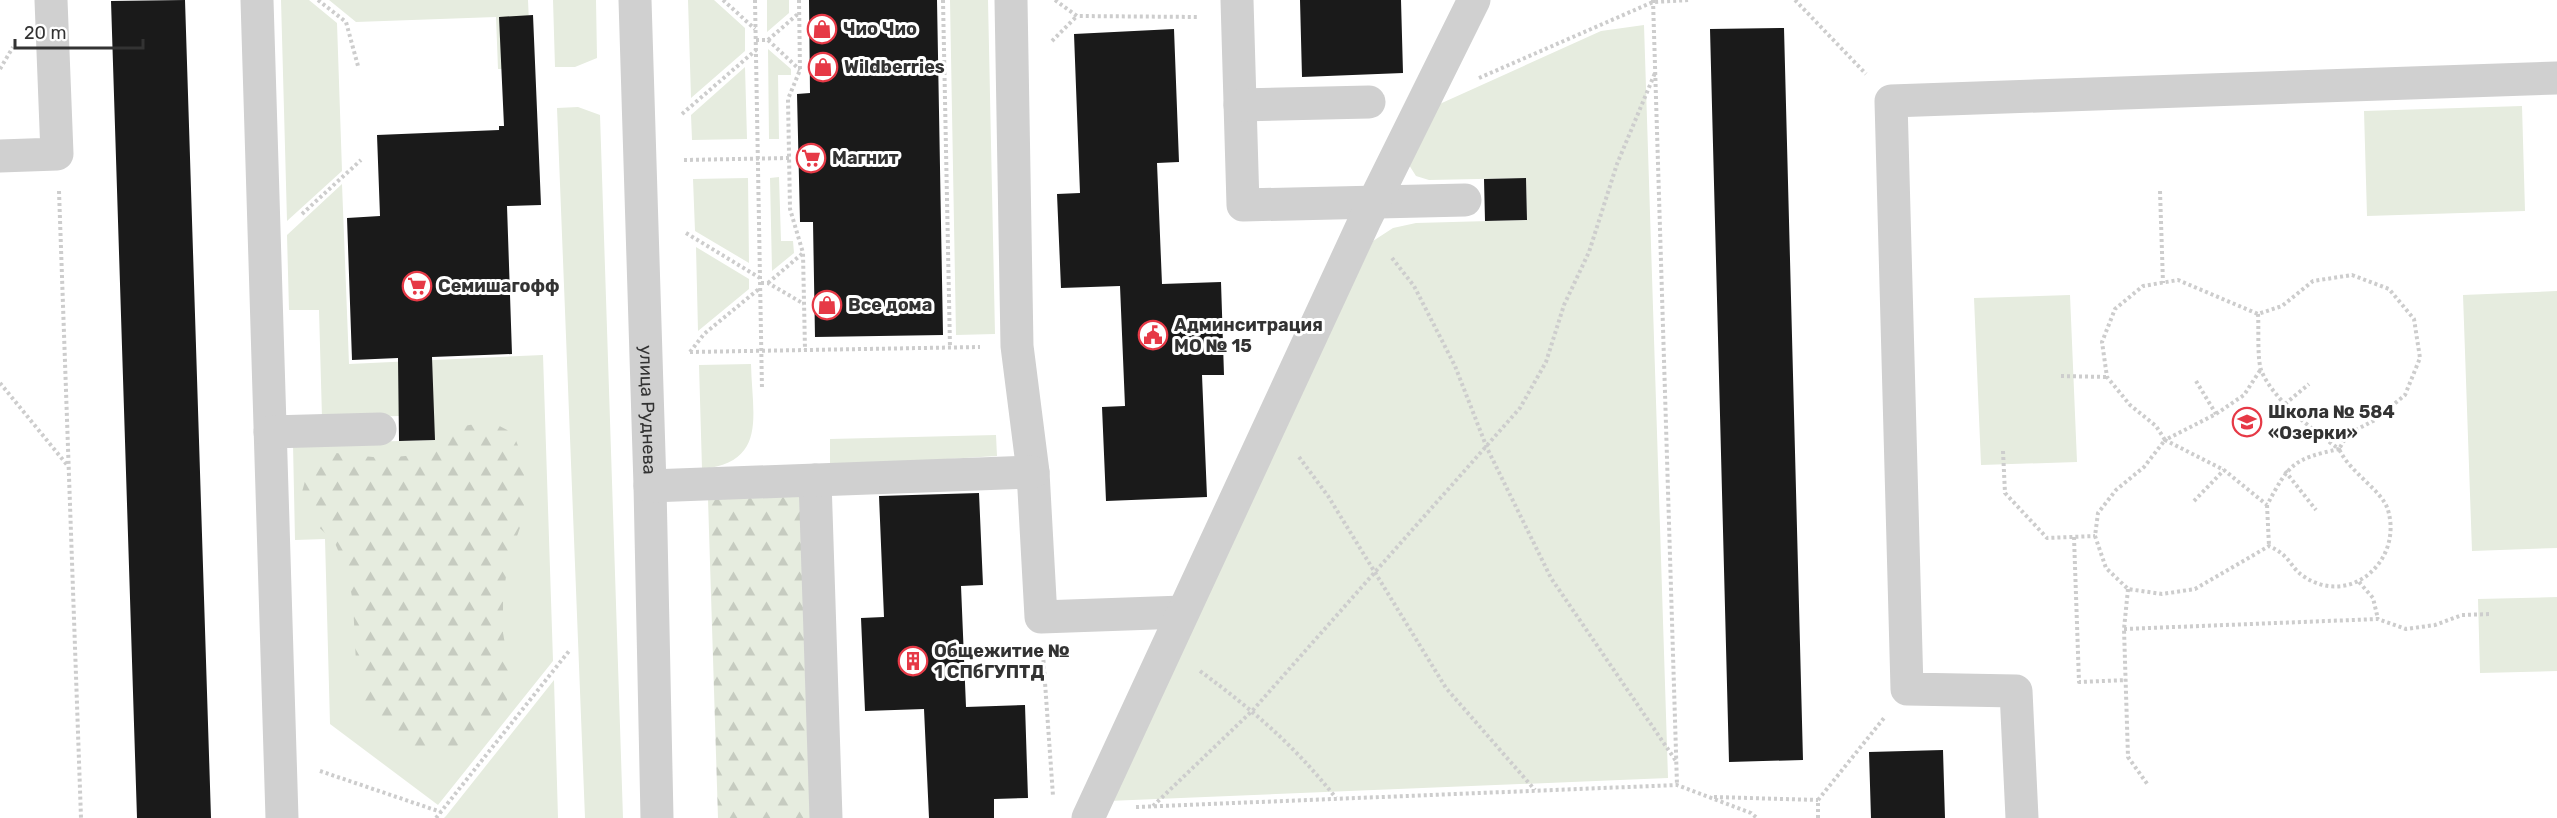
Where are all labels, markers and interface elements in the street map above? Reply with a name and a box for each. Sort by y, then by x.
scale bar [15,12,142,50]
shop icon: Чио Чио [806,13,838,45]
place label: Чио Чио [843,18,917,40]
text: 20 m [24,22,66,44]
shop icon: Wildberries [807,51,839,83]
place label: Wildberries [844,56,945,78]
supermarket icon: Магнит [795,142,827,174]
place label: Магнит [832,147,899,169]
supermarket icon: Семишагофф [401,270,433,302]
place label: Семишагофф [438,275,560,297]
shop icon: Все дома [811,289,843,321]
place label: Все дома [848,294,932,316]
place label: Админситрация МО № 15 [1174,314,1323,357]
public building icon: Админситрация МО № 15 [1137,319,1169,351]
street label: улица Руднева [635,345,661,475]
place label: Школа № 584 «Озерки» [2268,401,2395,444]
school or university icon: Школа № 584 «Озерки» [2231,406,2263,438]
place label: Общежитие № 1 СПбГУПТД [934,640,1070,683]
building icon: Общежитие № 1 СПбГУПТД [897,645,929,677]

